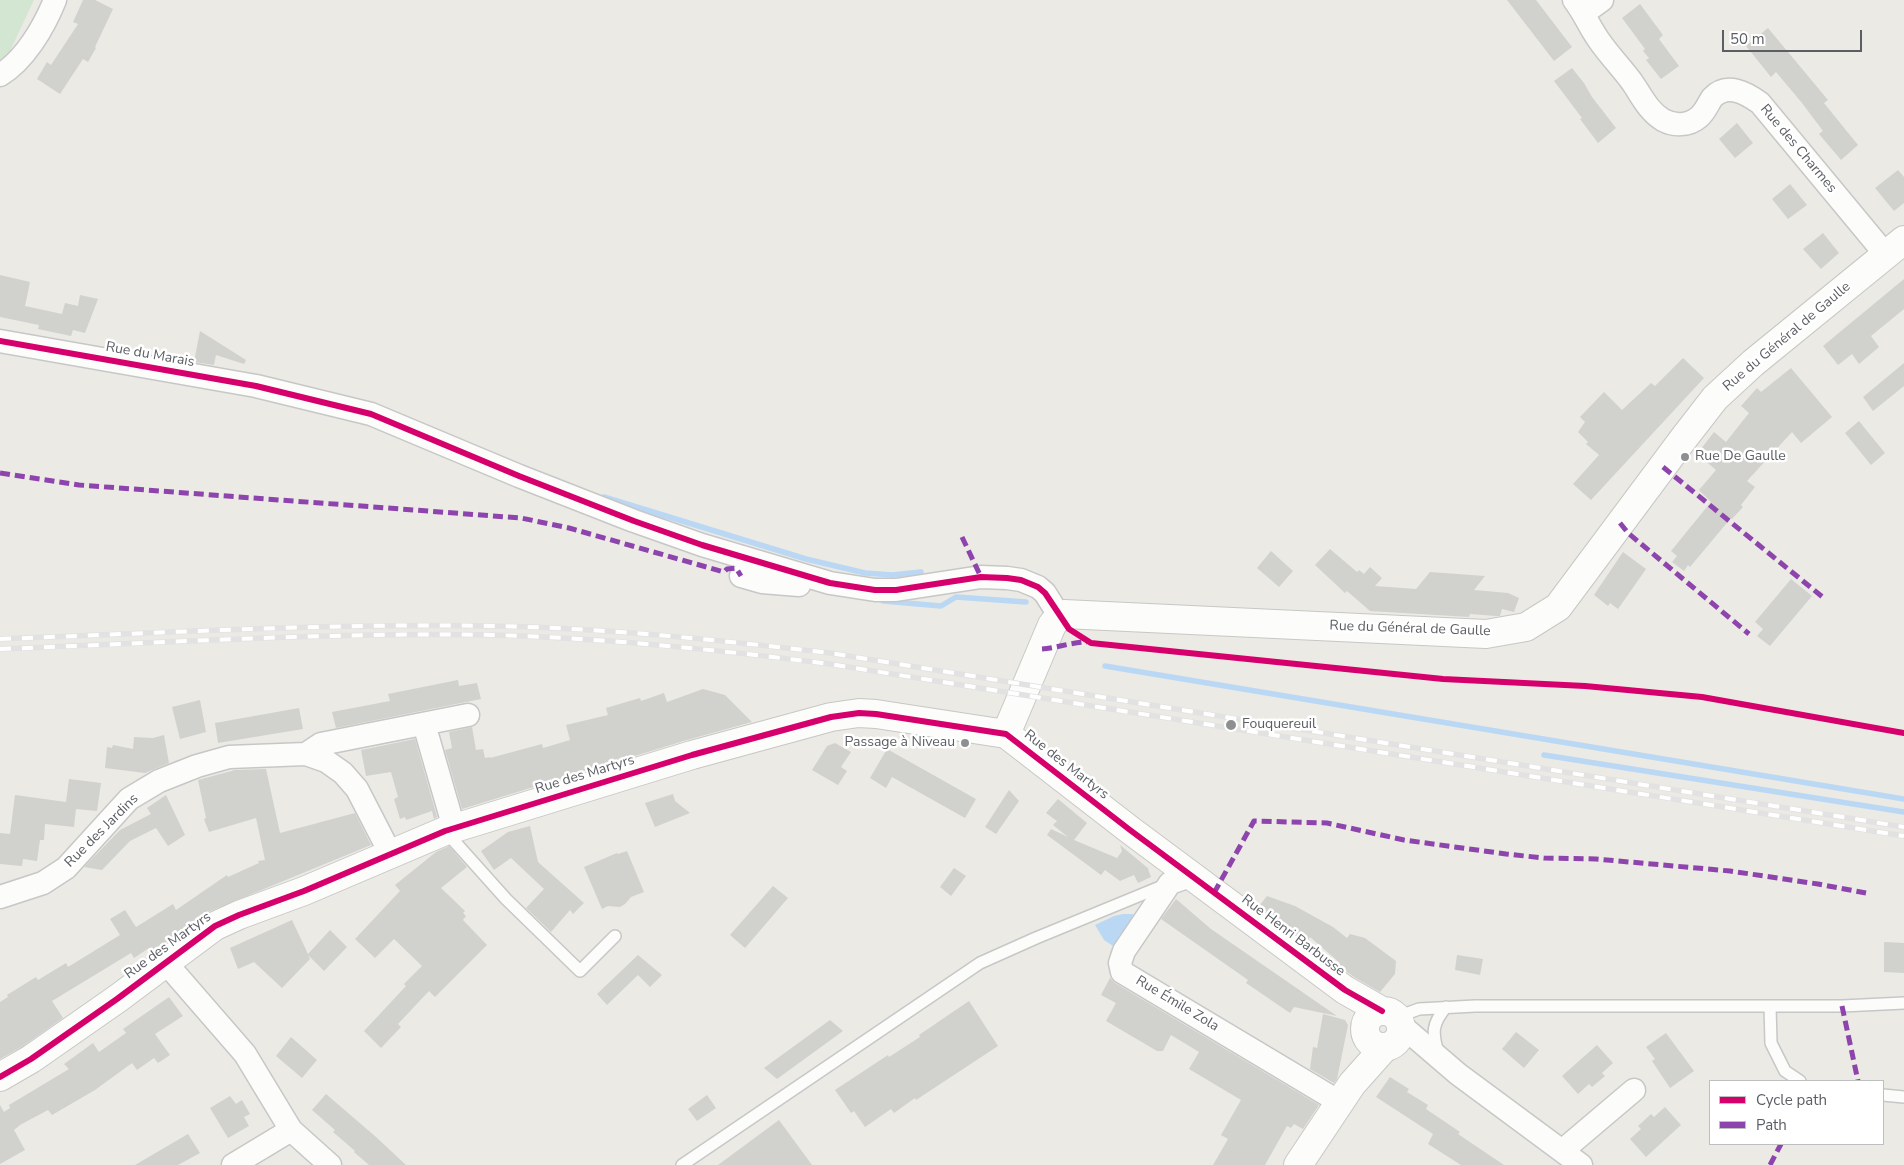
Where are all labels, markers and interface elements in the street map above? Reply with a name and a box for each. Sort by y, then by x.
scale bar [1724,20,1864,52]
text: 50 m [1730,29,1765,49]
street label: Rue des Charmes [1756,101,1840,197]
street label: Rue du Général de Gaulle [1720,279,1854,395]
street label: Rue du Marais [104,339,196,371]
place label: Rue De Gaulle [1695,449,1786,465]
marker: Rue De Gaulle [1679,451,1691,463]
street label: Rue du Général de Gaulle [1329,618,1491,640]
place label: Fouquereuil [1242,717,1316,733]
marker: Fouquereuil [1224,718,1238,732]
street label: Rue des Martyrs [1020,727,1112,803]
place label: Passage à Niveau [844,735,955,751]
marker: Passage à Niveau [959,737,971,749]
street label: Rue des Martyrs [533,752,637,798]
street label: Rue des Jardins [62,791,142,871]
street label: Rue Henri Barbusse [1238,892,1348,980]
street label: Rue des Martyrs [121,909,215,983]
street label: Rue Émile Zola [1132,973,1222,1035]
legend [1709,1080,1884,1145]
text: Cycle path [1756,1090,1827,1110]
text: Path [1756,1115,1787,1135]

